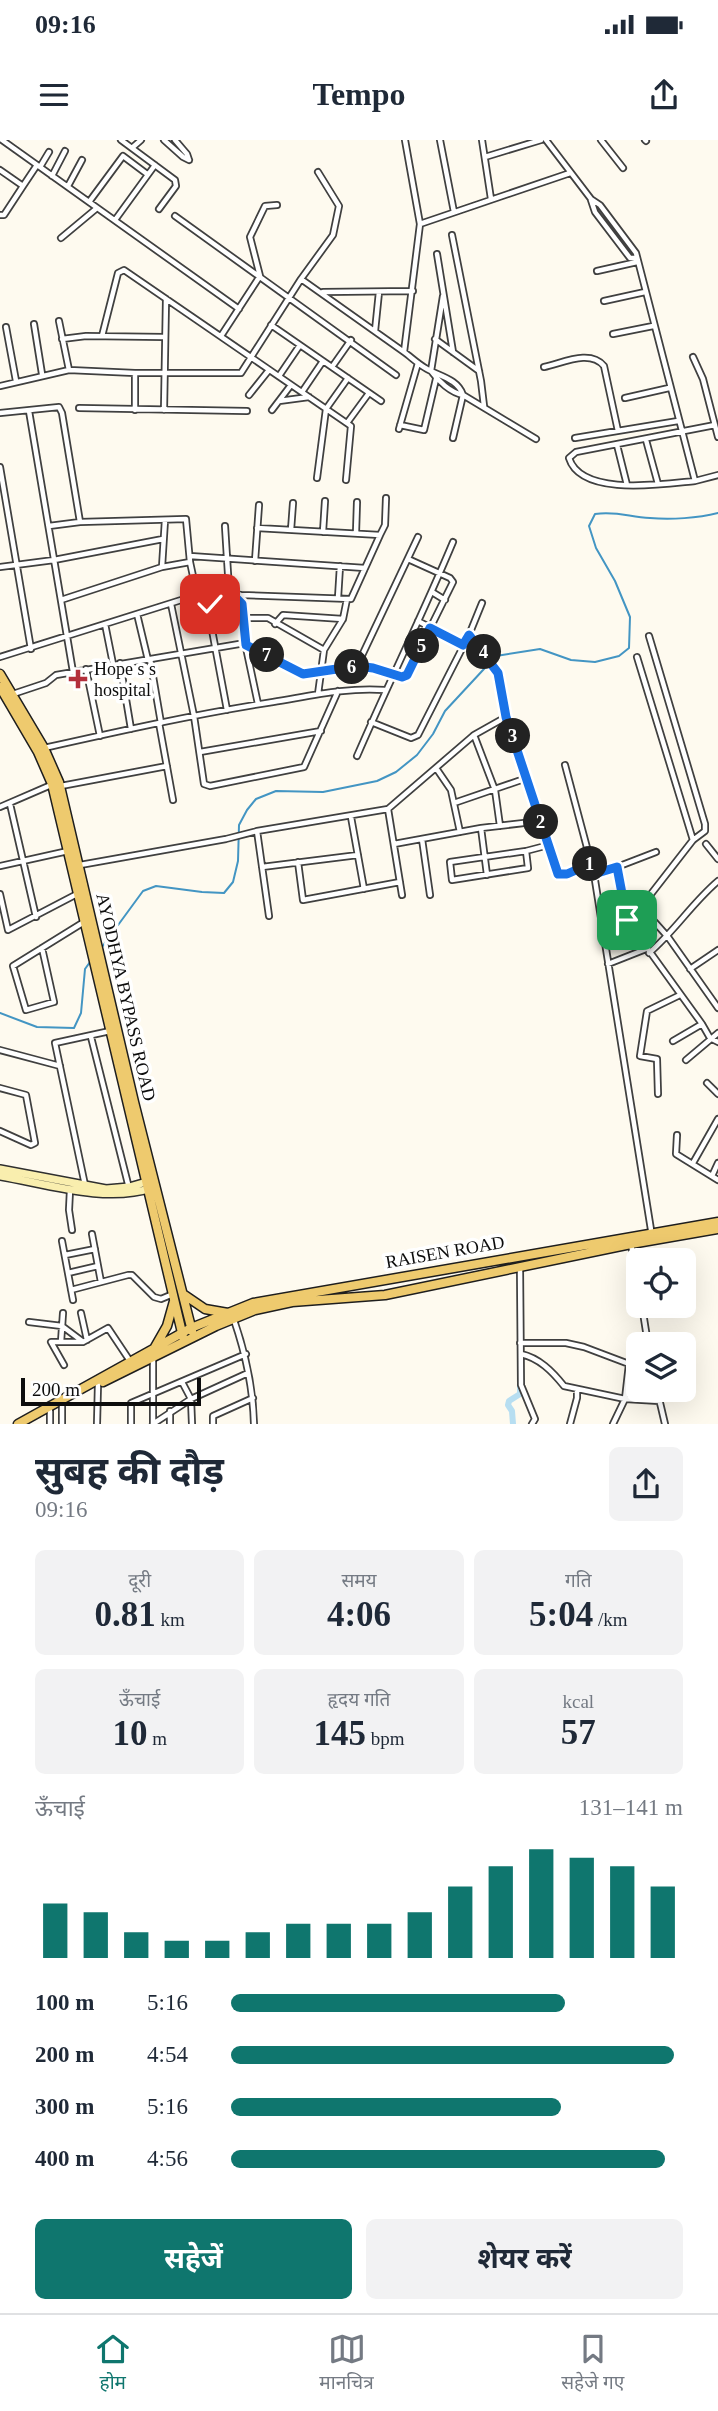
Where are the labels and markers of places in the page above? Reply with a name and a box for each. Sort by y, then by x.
pin [180,574,240,634]
pin: 5 [404,629,440,664]
pin: 4 [466,634,502,670]
pin: 7 [250,638,284,672]
pin: 6 [334,650,370,684]
place label: Hope s s hospital [94,659,156,700]
marker: Hope s s hospital [68,669,88,689]
pin: 3 [496,718,530,754]
pin: 2 [524,804,558,840]
pin: 1 [572,846,608,882]
pin [597,890,657,950]

